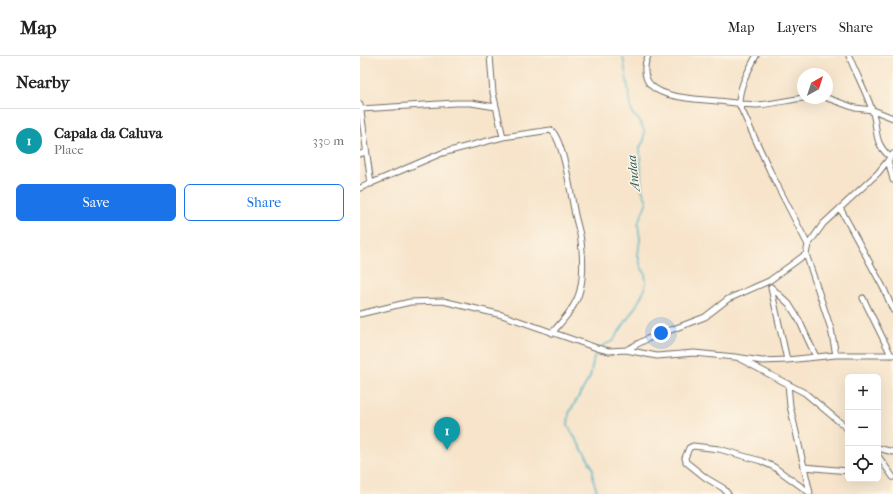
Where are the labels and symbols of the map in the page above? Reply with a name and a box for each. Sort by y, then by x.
north arrow [797,68,833,104]
water label: Andaa [624,154,643,194]
your location [651,323,671,343]
pin: 1 [434,417,460,450]

